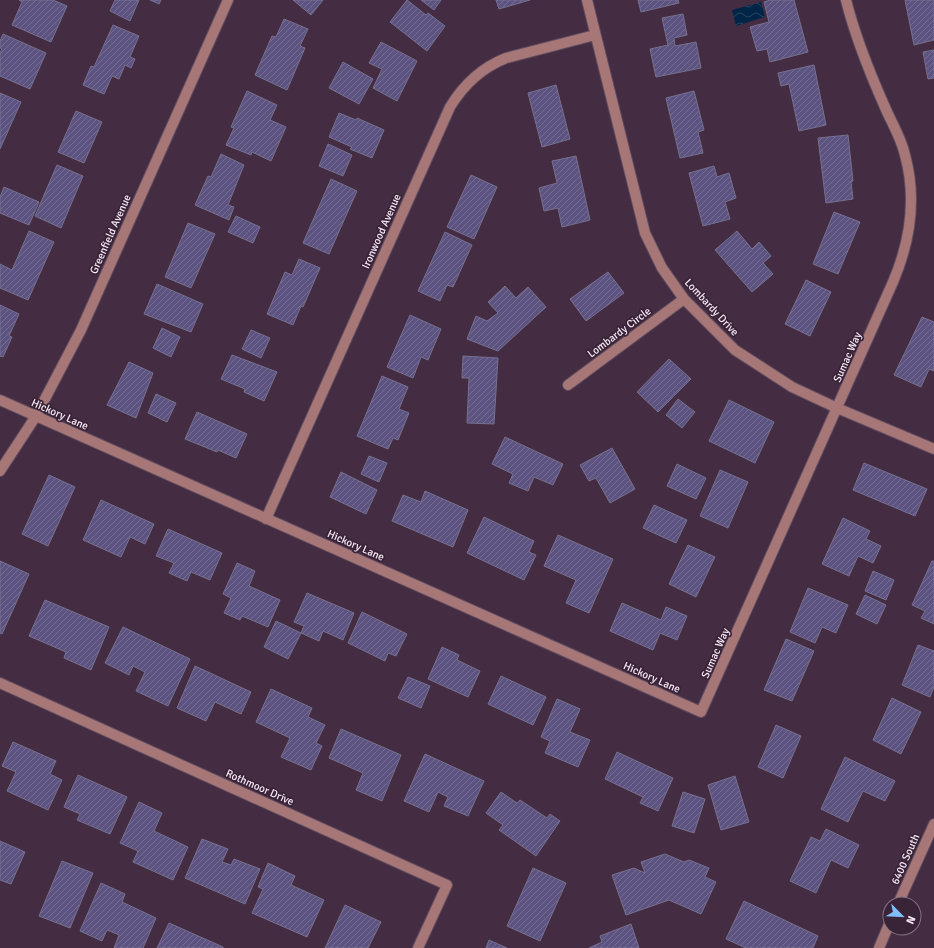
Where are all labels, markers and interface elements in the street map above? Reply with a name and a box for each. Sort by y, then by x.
street label: Greenfield Avenue [87,192,134,276]
street label: Ironwood Avenue [359,192,404,271]
street label: Lombardy Drive [682,276,741,339]
street label: Lombardy Circle [585,304,654,360]
street label: Sumac Way [831,329,865,384]
street label: Hickory Lane [29,396,90,433]
street label: Hickory Lane [325,527,386,564]
street label: Sumac Way [699,625,733,680]
street label: Hickory Lane [621,659,682,696]
street label: Rothmoor Drive [224,767,296,808]
street label: 6400 South [889,832,922,886]
north arrow [882,896,922,936]
text: N [903,914,918,926]

